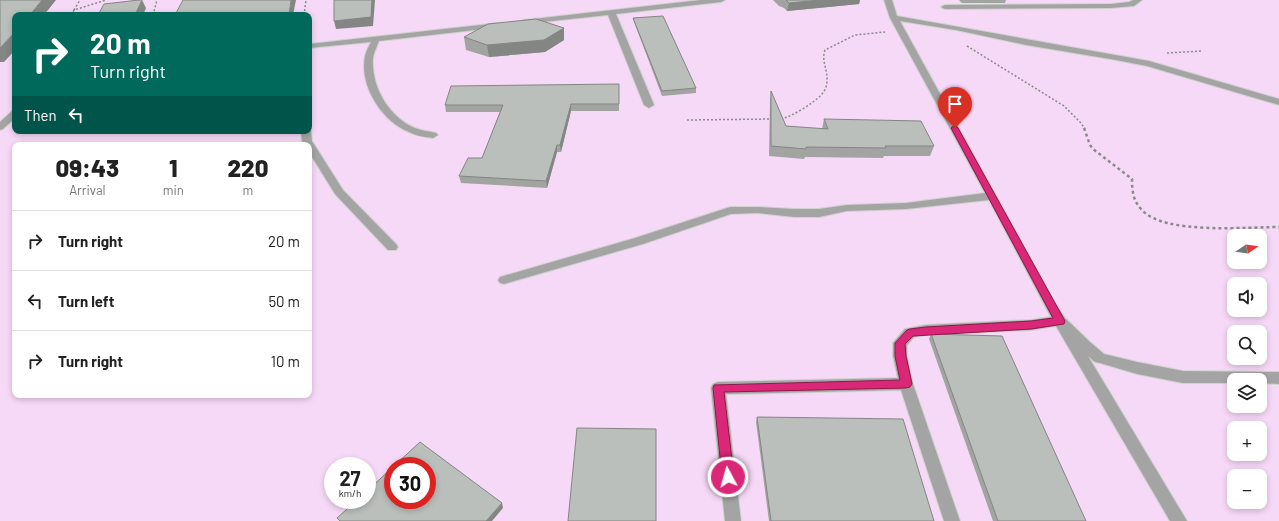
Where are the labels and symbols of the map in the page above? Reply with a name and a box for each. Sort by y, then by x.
pin [938,87,972,128]
north arrow [1227,229,1267,269]
position arrow [707,456,749,498]
speed limit sign: 30 [384,457,436,509]

